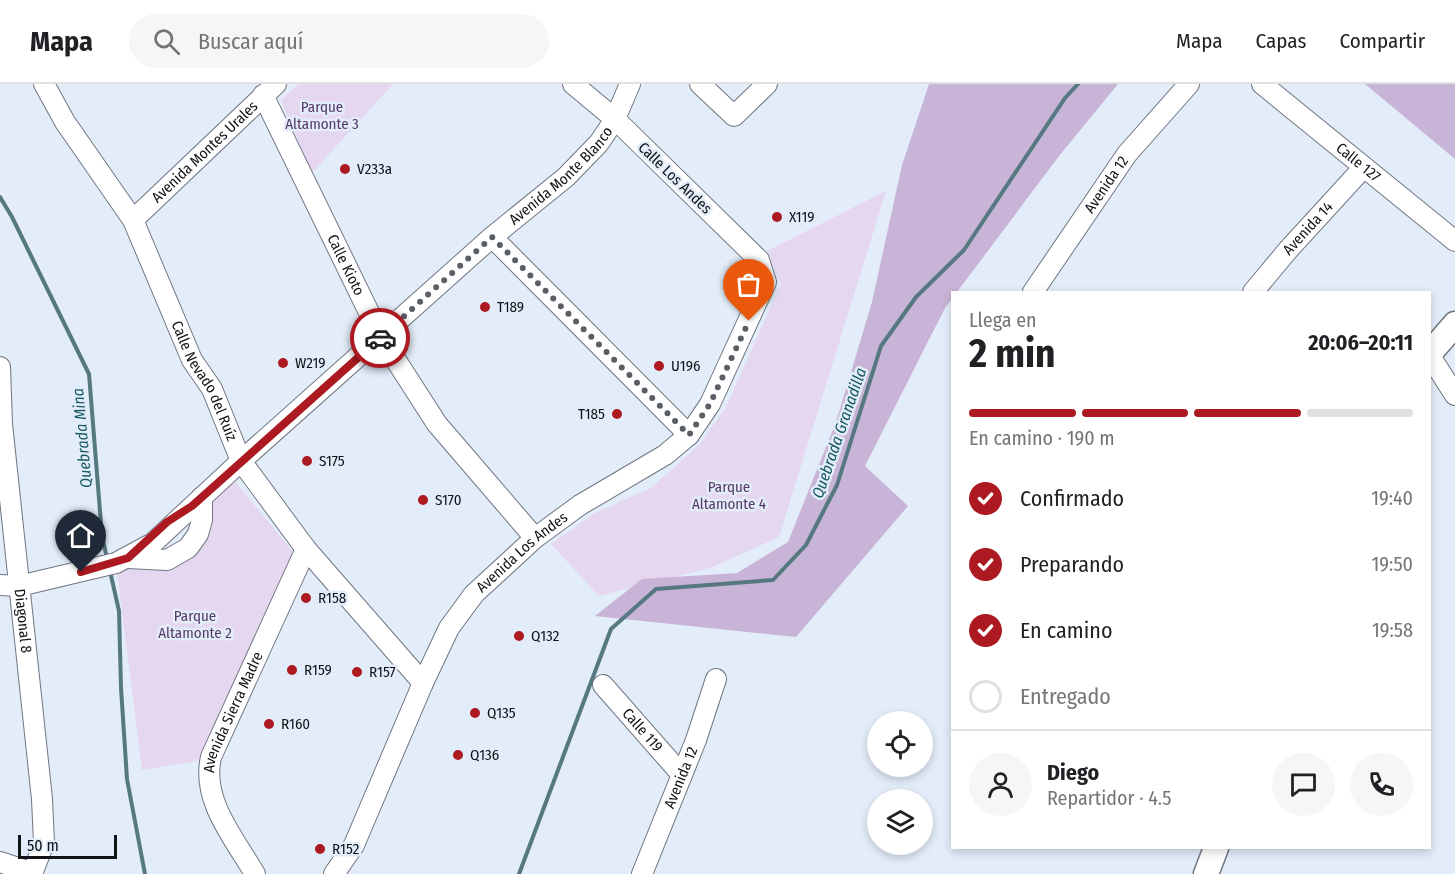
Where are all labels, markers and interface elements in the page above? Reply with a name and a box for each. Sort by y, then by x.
search box [129,14,549,68]
text: Mapa [30,25,93,58]
icon: search [150,25,183,58]
text: Buscar aquí [198,28,303,55]
text: Mapa [1176,28,1223,54]
text: Capas [1256,28,1306,54]
text: Compartir [1339,28,1425,54]
street label: Avenida Montes Urales [148,97,262,206]
park label: Parque Altamonte 3 [285,98,359,133]
street label: Avenida Monte Blanco [505,123,616,229]
street label: Calle Los Andes [634,138,716,218]
street label: Calle 127 [1332,139,1384,186]
street label: Avenida 12 [1080,152,1132,217]
place label: V233a [357,160,392,178]
marker: V233a [338,162,352,176]
street label: Avenida 14 [1279,198,1337,259]
place label: X119 [789,208,815,226]
marker: X119 [770,210,784,224]
street label: Calle Kioto [323,231,368,298]
pin [723,259,774,321]
icon: bag [732,268,765,301]
place label: T189 [497,298,524,316]
marker: T189 [478,300,492,314]
courier [350,308,410,368]
text: Llega en [969,308,1037,332]
street label: Calle Nevado del Ruíz [168,318,241,444]
icon: car [364,322,397,355]
text: 20:06–20:11 [1308,329,1413,356]
text: 2 min [969,331,1055,377]
place label: W219 [295,354,326,372]
marker: W219 [276,356,290,370]
place label: U196 [671,357,700,375]
marker: U196 [652,359,666,373]
water label: Quebrada Granadilla [808,365,870,501]
water label: Quebrada Mina [68,387,96,489]
place label: T185 [578,405,605,423]
marker: T185 [610,407,624,421]
text: En camino · 190 m [969,426,1115,450]
place label: S175 [319,452,345,470]
marker: S175 [300,454,314,468]
park label: Parque Altamonte 4 [692,478,766,513]
icon: check [969,482,1002,515]
text: Confirmado [1020,485,1124,512]
text: 19:40 [1371,486,1413,510]
place label: S170 [435,491,462,509]
marker: S170 [416,493,430,507]
street label: Avenida Los Andes [473,508,571,596]
pin [55,510,106,572]
icon: home [64,519,97,552]
icon: check [969,548,1002,581]
text: Preparando [1020,551,1124,578]
text: 19:50 [1372,552,1413,576]
street label: Diagonal 8 [11,588,35,654]
place label: R158 [318,589,346,607]
marker: R158 [299,591,313,605]
park label: Parque Altamonte 2 [158,607,232,642]
icon: check [969,614,1002,647]
text: En camino [1020,617,1112,644]
text: 19:58 [1372,618,1413,642]
place label: Q132 [531,627,560,645]
marker: Q132 [512,629,526,643]
street label: Avenida Sierra Madre [200,649,267,773]
place label: R159 [304,661,332,679]
marker: R159 [285,663,299,677]
place label: R157 [369,663,396,681]
marker: R157 [350,665,364,679]
text: Entregado [1020,683,1111,710]
place label: Q135 [487,704,516,722]
street label: Calle 119 [619,705,667,756]
marker: Q135 [468,706,482,720]
map controls [867,711,933,855]
button: locate [867,711,933,777]
place label: R160 [281,715,310,733]
marker: R160 [262,717,276,731]
street label: Avenida 12 [660,744,702,811]
place label: Q136 [470,746,499,764]
marker: Q136 [451,748,465,762]
button: person [969,753,1032,816]
button: chat [1272,753,1335,816]
button: phone [1350,753,1413,816]
text: Diego [1047,759,1099,786]
text: Repartidor · 4.5 [1047,786,1171,810]
button: layers [867,789,933,855]
scale bar [18,832,117,860]
text: 50 m [27,836,59,855]
place label: R152 [332,840,360,858]
marker: R152 [313,842,327,856]

